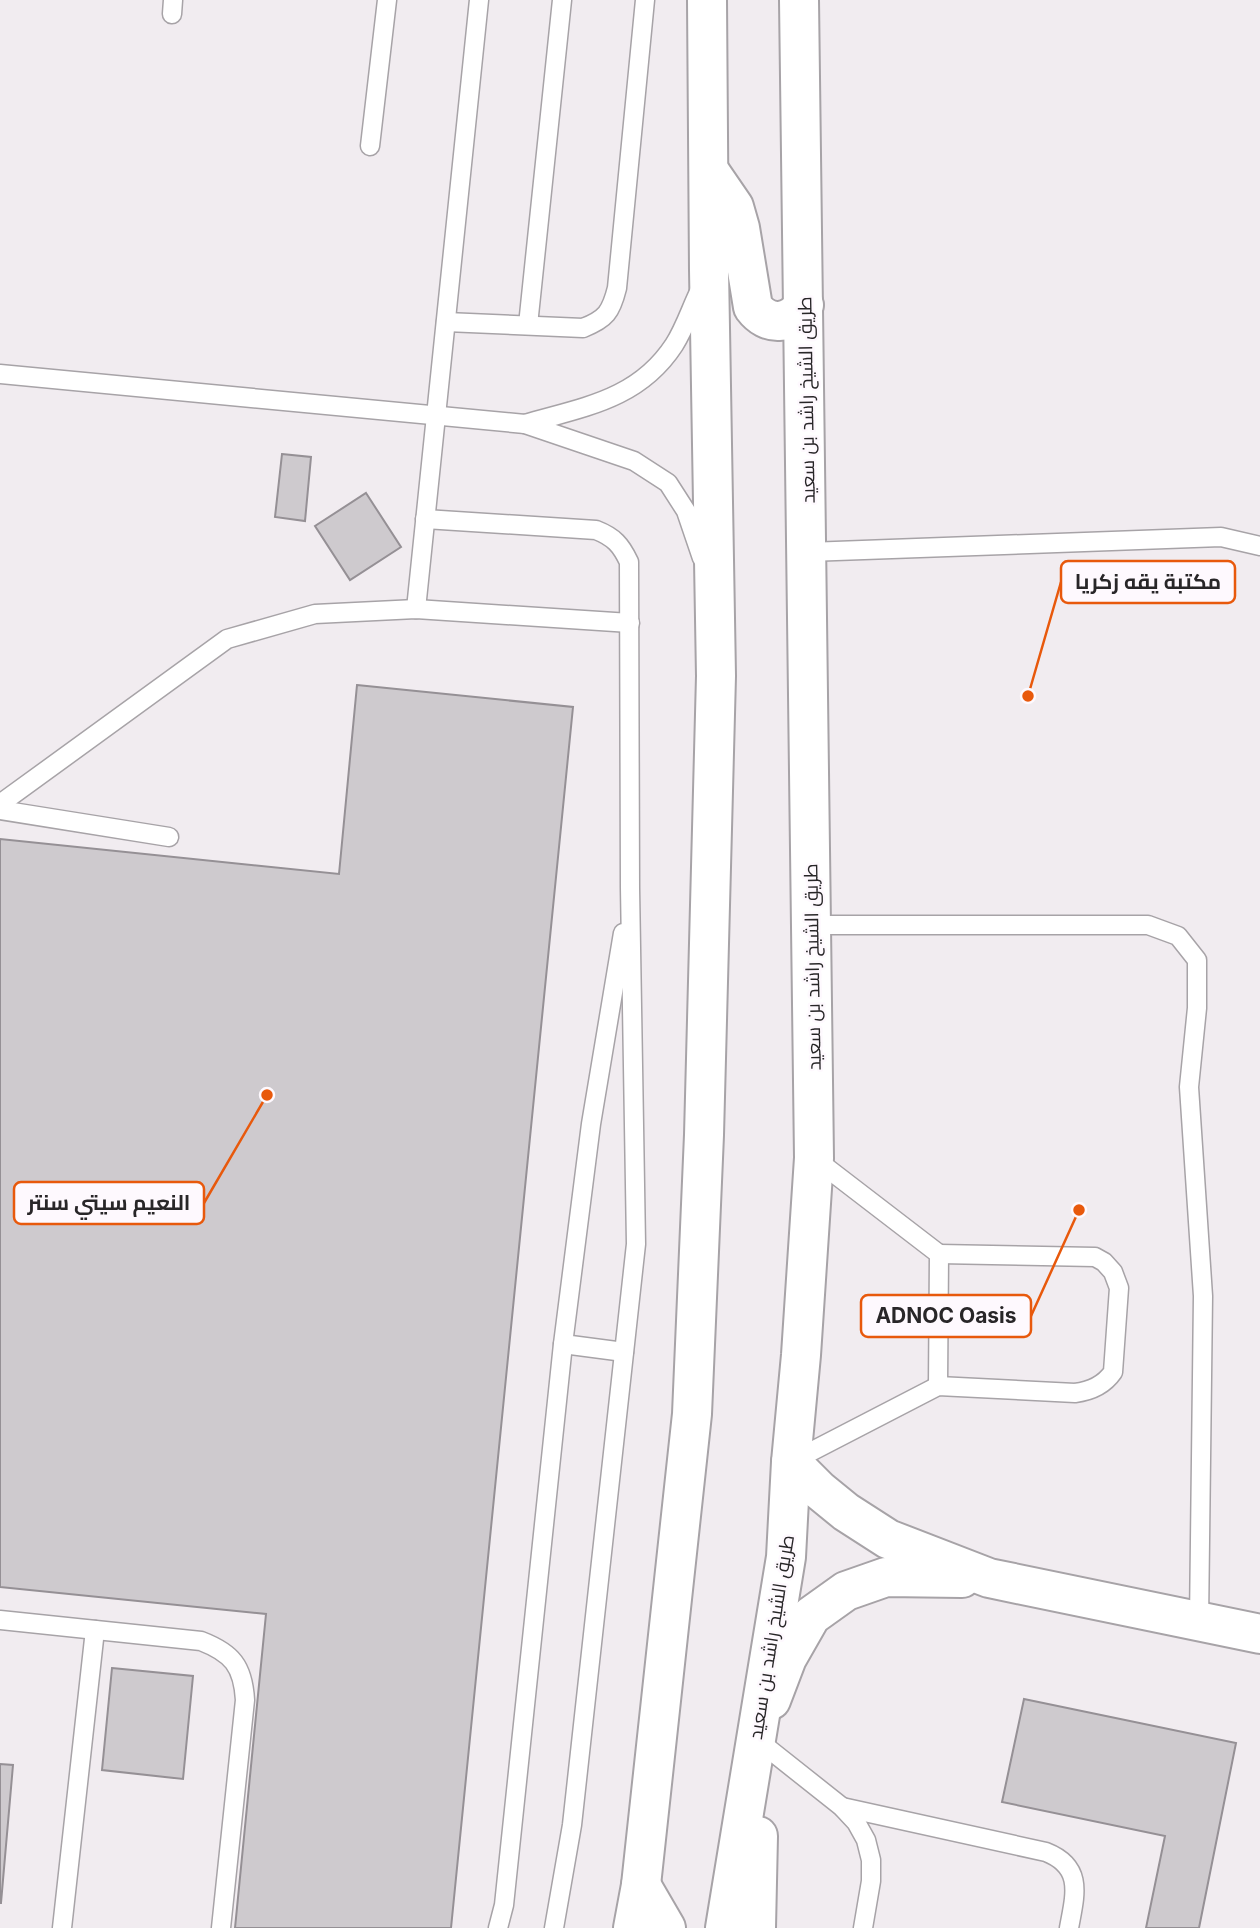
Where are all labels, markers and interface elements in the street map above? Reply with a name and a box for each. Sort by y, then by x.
street label: طريق الشيخ راشد بن سعيد [793,296,822,504]
callout: مكتبة يقه زكريا [1061,561,1235,603]
text: مكتبة يقه زكريا [1075,569,1221,594]
street label: طريق الشيخ راشد بن سعيد [799,863,828,1071]
callout: النعيم سيتي سنتر [14,1182,204,1224]
text: النعيم سيتي سنتر [27,1190,190,1220]
callout: ADNOC Oasis [861,1295,1031,1337]
text: ADNOC Oasis [875,1303,1017,1328]
street label: طريق الشيخ راشد بن سعيد [744,1533,801,1741]

